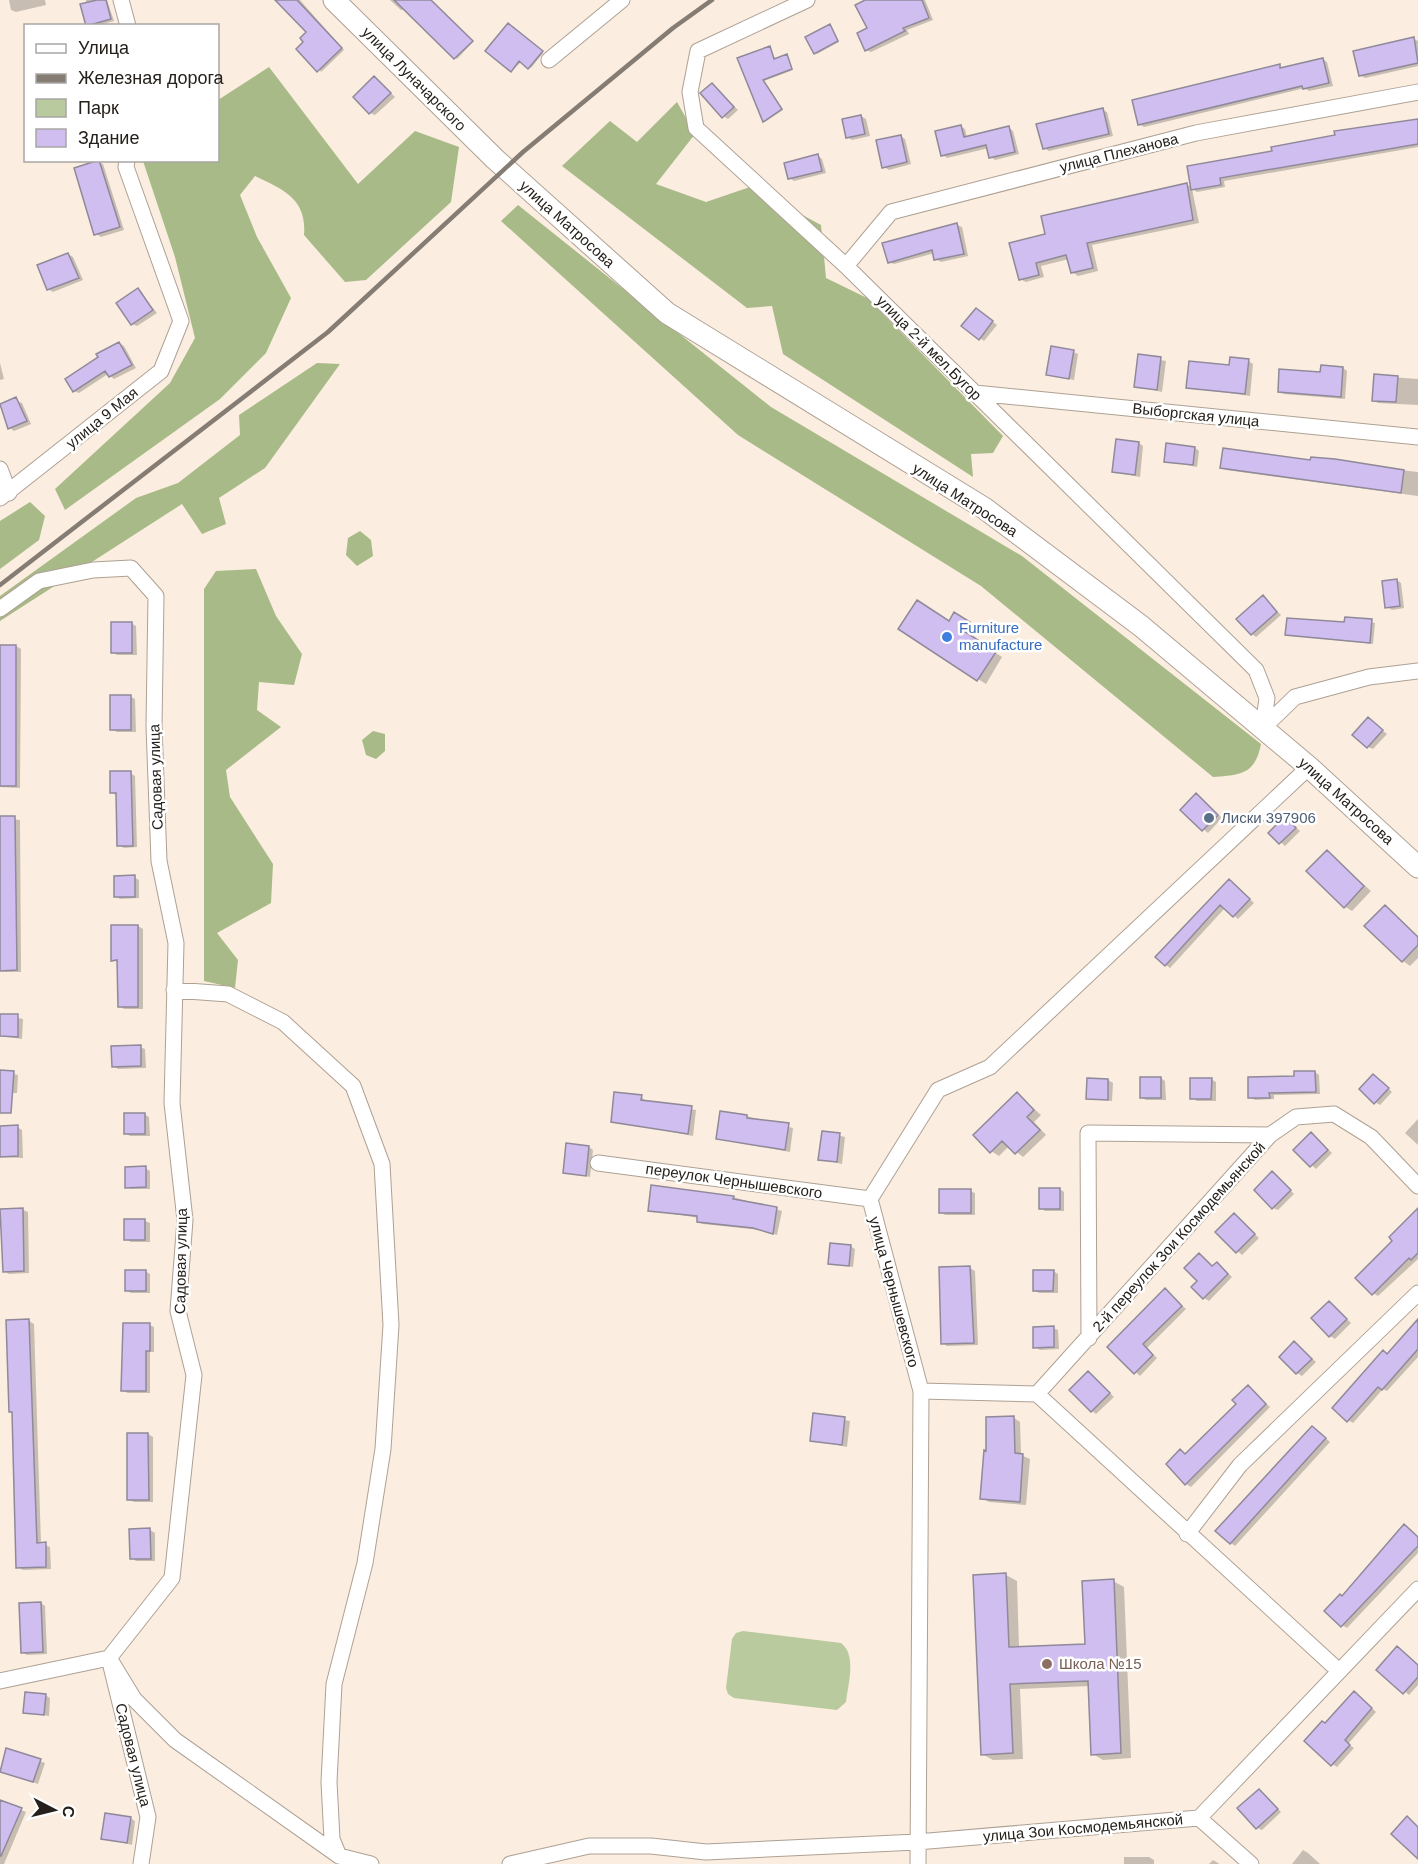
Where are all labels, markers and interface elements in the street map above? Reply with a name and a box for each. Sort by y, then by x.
street label: улица Луначарского [359,23,470,134]
legend [24,24,219,162]
text: Улица [78,38,130,58]
text: Железная дорога [78,68,225,88]
text: Парк [78,98,119,118]
text: Здание [78,128,139,148]
street label: улица Плеханова [1058,129,1180,175]
street label: улица Матросова [516,177,619,271]
street label: улица 2-й мел.Бугор [873,292,985,404]
street label: улица 9 Мая [63,384,141,452]
street label: Выборгская улица [1132,399,1261,430]
street label: улица Матросова [910,459,1022,540]
place label: Furniture manufacture [959,619,1042,653]
marker: Furniture manufacture [940,630,954,644]
street label: Садовая улица [145,723,166,830]
street label: улица Матросова [1295,754,1398,848]
place label: Лиски 397906 [1221,809,1316,826]
marker: Лиски 397906 [1202,811,1216,825]
street label: 2-й переулок Зои Космодемьянской [1089,1138,1268,1335]
street label: переулок Чернышевского [645,1160,823,1201]
street label: Садовая улица [171,1207,190,1314]
street label: улица Чернышевского [866,1215,923,1369]
place label: Школа №15 [1059,1655,1142,1672]
marker: Школа №15 [1040,1657,1054,1671]
street label: Садовая улица [112,1701,155,1809]
north arrow [24,1780,84,1840]
text: С [59,1805,78,1819]
street label: улица Зои Космодемьянской [982,1810,1184,1845]

